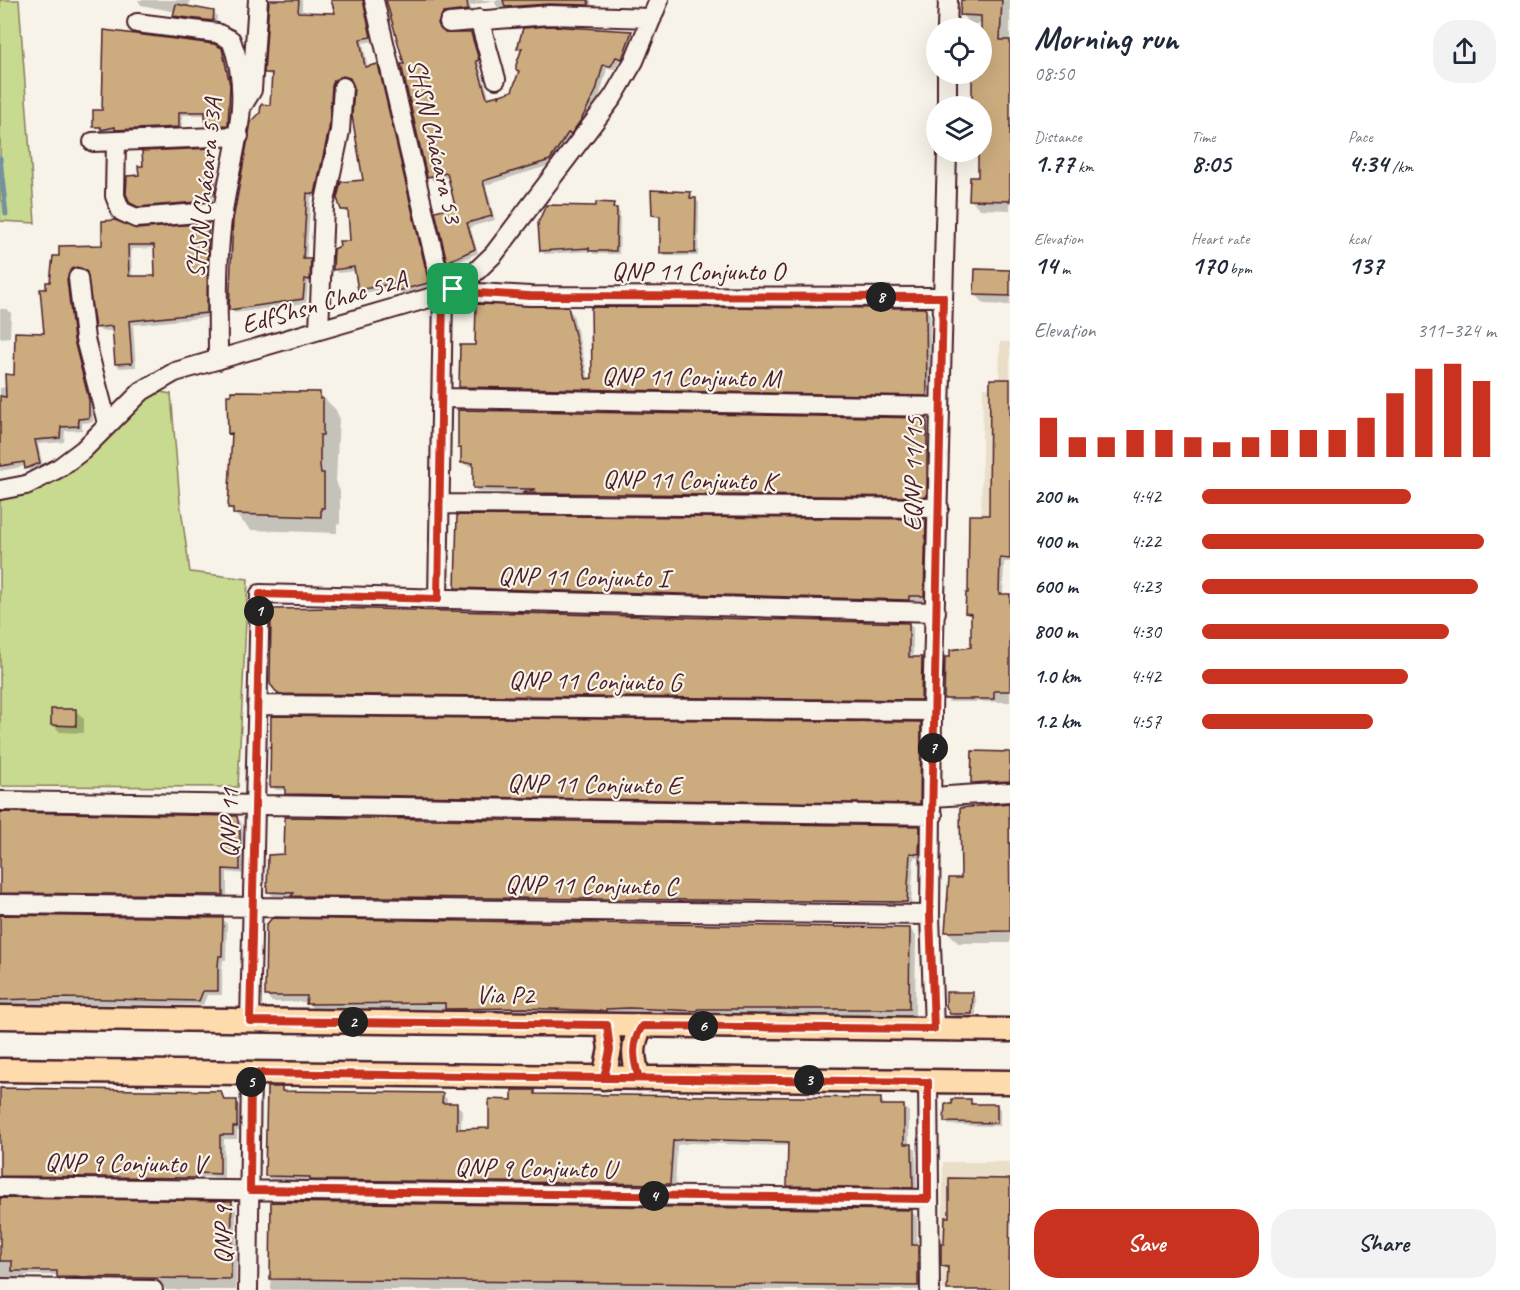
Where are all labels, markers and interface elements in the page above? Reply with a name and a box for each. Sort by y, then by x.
text: Morning run [1034,17,1178,59]
map controls [926,18,992,162]
button: locate [926,18,992,84]
button: share [1433,20,1496,83]
street label: SHSN Chácara 53 [400,56,470,229]
text: 08:50 [1034,61,1074,86]
street label: SHSN Chácara 53A [178,94,230,280]
button: layers [926,96,992,162]
text: Distance [1034,127,1082,147]
text: Time [1191,127,1215,147]
text: Pace [1348,127,1373,147]
text: 1.77 [1034,147,1074,180]
text: 8:05 [1191,147,1231,180]
text: 4:34 [1348,147,1388,180]
text: km [1074,157,1094,177]
text: /km [1388,157,1413,177]
text: Elevation [1034,229,1083,249]
text: Heart rate [1191,229,1249,249]
text: kcal [1348,229,1369,249]
text: 14 [1034,249,1057,282]
text: 170 [1191,249,1226,282]
text: 137 [1348,249,1383,282]
street label: QNP 11 Conjunto O [612,255,787,288]
text: m [1057,259,1070,279]
text: bpm [1226,259,1252,279]
street label: EdfShsn Chac 52A [237,262,412,341]
pin [427,263,478,314]
icon: arrive [436,272,469,305]
pin: 8 [866,282,896,312]
text: 8 [877,287,885,307]
text: Elevation [1034,318,1096,343]
text: 311–324 m [1417,318,1496,343]
street label: QNP 11 Conjunto M [601,359,783,395]
street label: EQNP 11/15 [895,415,931,532]
street label: QNP 11 Conjunto K [602,462,781,498]
text: 200 m [1034,484,1077,509]
text: 4:42 [1130,484,1161,509]
text: 400 m [1034,529,1077,554]
text: 4:22 [1130,529,1161,554]
street label: QNP 11 Conjunto I [498,559,674,595]
text: 600 m [1034,574,1078,599]
text: 4:23 [1130,574,1161,599]
pin: 1 [244,596,274,626]
text: 1 [255,601,263,621]
text: 800 m [1034,619,1077,644]
text: 4:30 [1130,619,1161,644]
street label: QNP 11 Conjunto G [508,663,685,699]
text: 1.0 km [1034,664,1081,689]
text: 4:42 [1130,664,1161,689]
text: 1.2 km [1034,709,1081,734]
text: 4:57 [1130,709,1161,734]
pin: 7 [918,733,948,763]
text: 7 [929,738,937,758]
street label: QNP 11 Conjunto E [507,766,684,802]
street label: QNP 11 [212,787,246,858]
street label: QNP 11 Conjunto C [505,867,680,903]
street label: Via P2 [476,978,537,1012]
pin: 2 [338,1007,368,1037]
pin: 6 [688,1011,718,1041]
text: 2 [349,1012,357,1032]
text: 6 [699,1016,707,1036]
pin: 3 [794,1065,824,1095]
pin: 5 [236,1067,266,1097]
text: 3 [805,1070,813,1090]
text: 5 [248,1072,254,1092]
street label: QNP 9 Conjunto V [44,1145,211,1181]
street label: QNP 9 Conjunto U [454,1150,620,1186]
pin: 4 [639,1181,669,1211]
text: 4 [650,1186,658,1206]
street label: QNP 9 [206,1203,240,1264]
button: Save [1034,1209,1259,1278]
button: Share [1271,1209,1496,1278]

